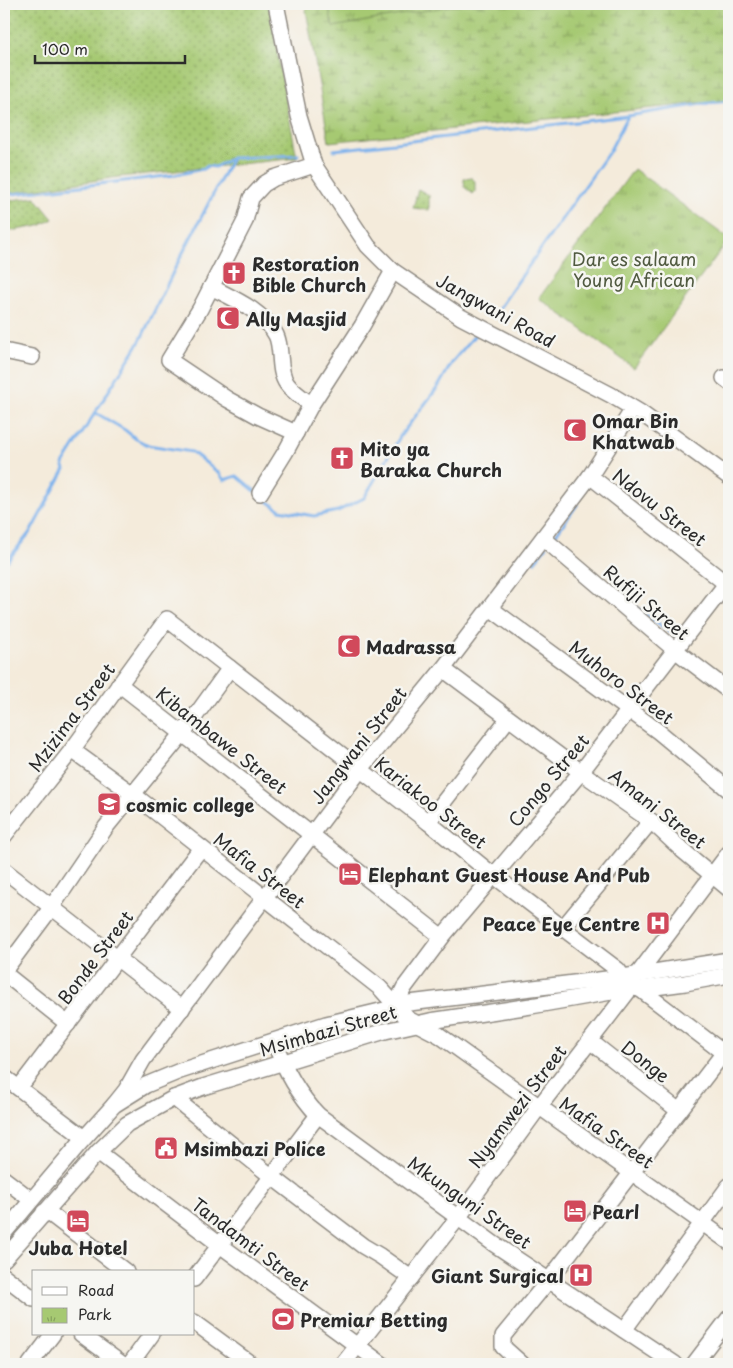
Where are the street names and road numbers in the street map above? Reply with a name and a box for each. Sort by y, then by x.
street label: Jangwani Road [432,266,560,354]
street label: Ndovu Street [607,462,713,552]
street label: Rufiji Street [598,558,696,646]
street label: Muhoro Street [564,634,680,730]
street label: Mzizima Street [21,657,121,777]
street label: Kibambawe Street [150,680,294,800]
street label: Jangwani Street [303,681,413,809]
street label: Congo Street [501,728,595,832]
street label: Kariakoo Street [369,749,493,855]
street label: Amani Street [604,761,712,855]
street label: Mafia Street [208,826,312,914]
street label: Bonde Street [51,904,139,1010]
street label: Msimbazi Street [256,998,400,1062]
street label: Donge [616,1034,676,1089]
street label: Nyamwezi Street [462,1039,572,1173]
street label: Mafia Street [554,1089,660,1175]
street label: Mkunguni Street [403,1149,537,1255]
street label: Tandamti Street [186,1191,316,1297]

